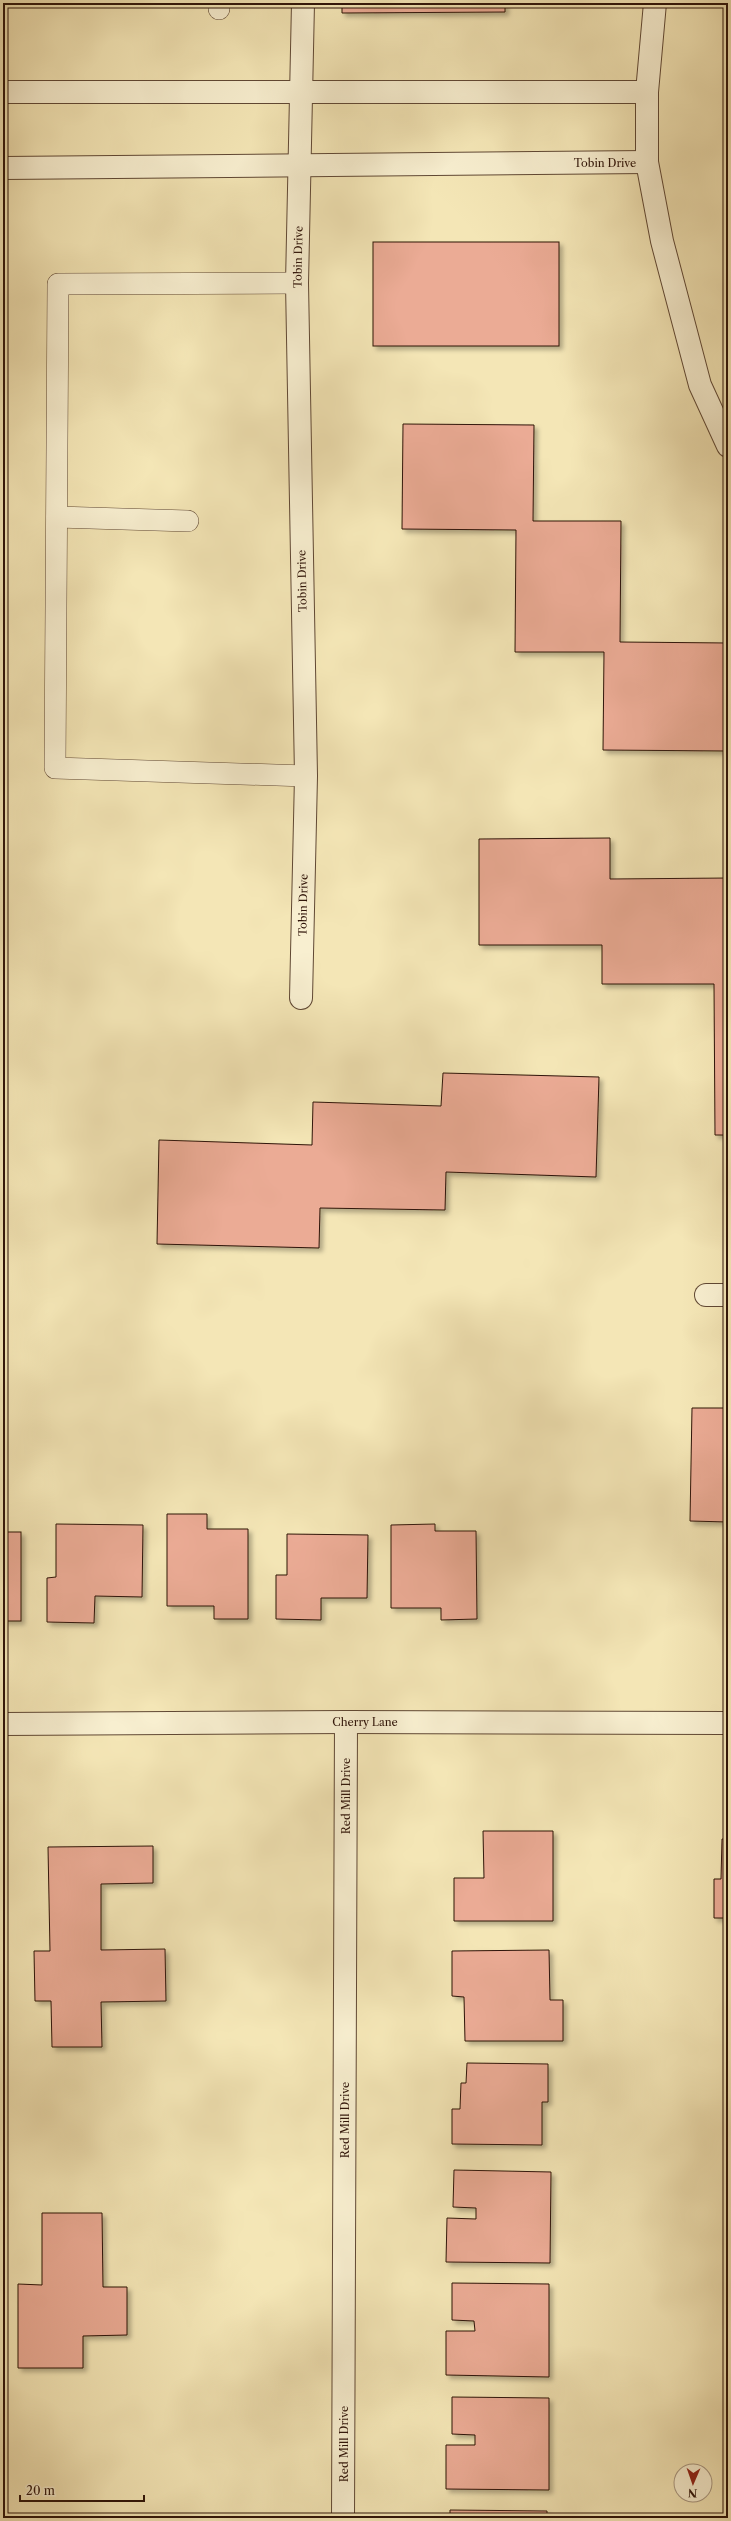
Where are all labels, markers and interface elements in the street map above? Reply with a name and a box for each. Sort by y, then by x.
street label: Tobin Drive [574,156,636,170]
street label: Tobin Drive [290,226,306,288]
street label: Tobin Drive [294,550,310,612]
street label: Tobin Drive [295,874,311,936]
street label: Cherry Lane [332,1715,398,1729]
street label: Red Mill Drive [339,1758,353,1834]
street label: Red Mill Drive [338,2082,352,2158]
street label: Red Mill Drive [337,2406,351,2482]
north arrow [673,2463,713,2503]
scale bar [20,2477,144,2503]
text: 20 m [26,2483,55,2498]
text: N [687,2486,698,2500]

